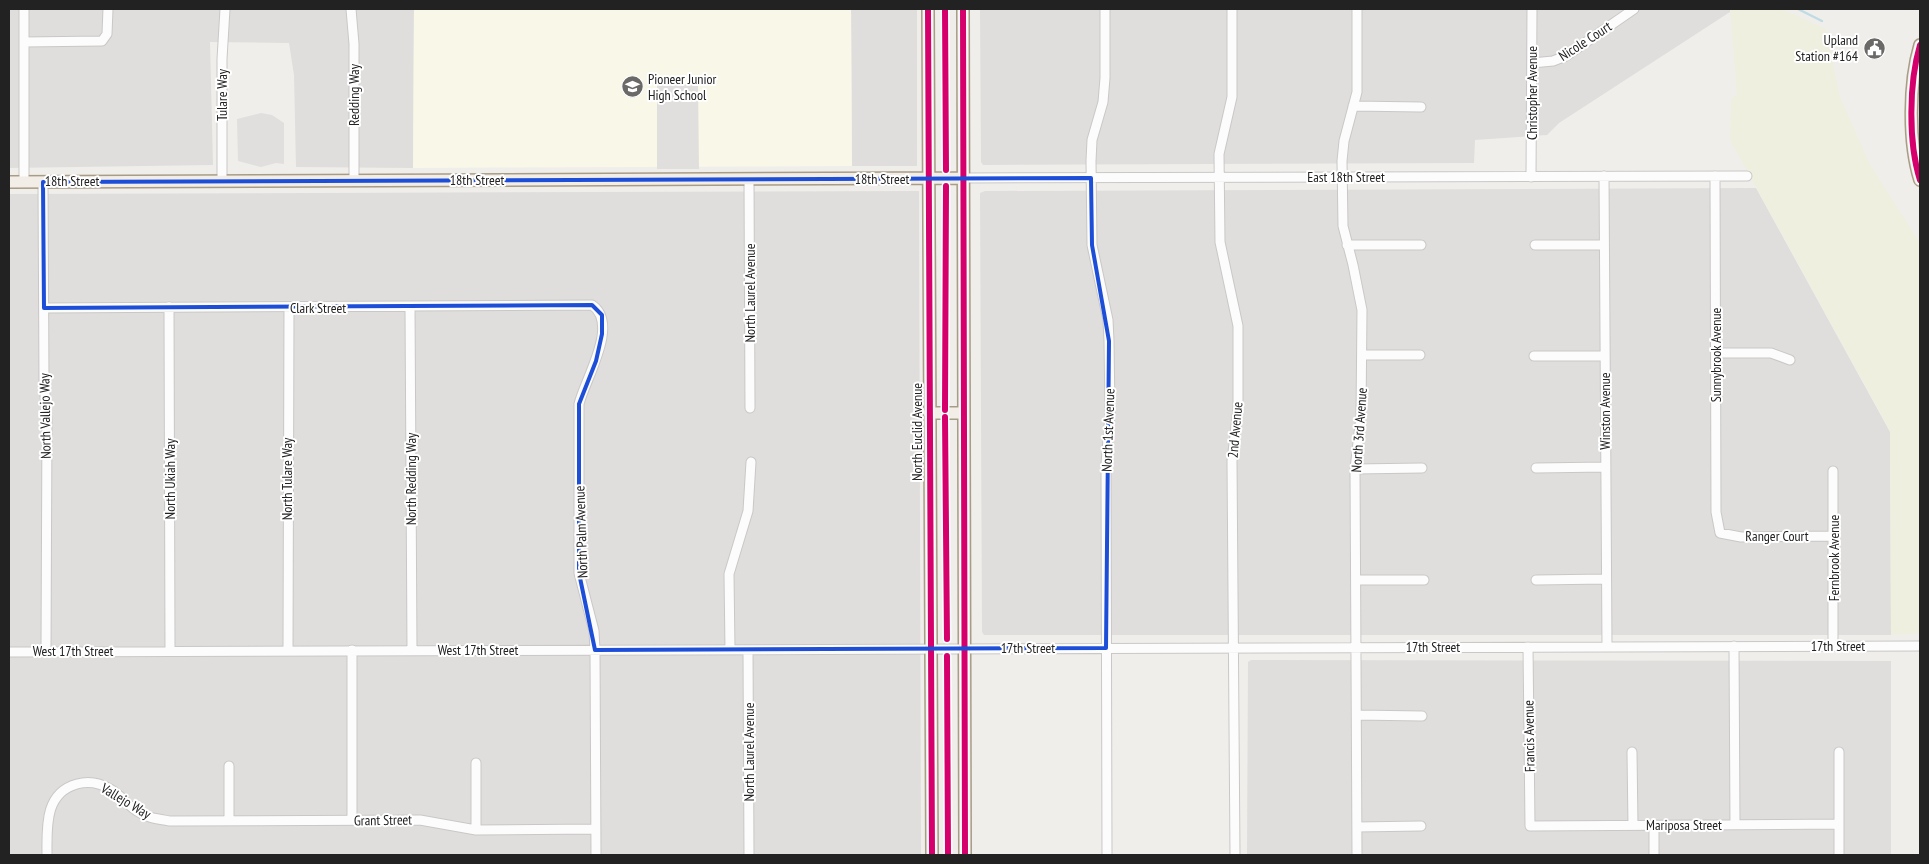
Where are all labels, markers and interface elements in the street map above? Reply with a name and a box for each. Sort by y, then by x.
street label: Nicole Court [1555,17,1615,65]
place label: Upland Station #164 [1795,31,1859,65]
public building icon: Upland Station #164 [1862,36,1886,60]
street label: Christopher Avenue [1523,46,1541,140]
street label: Redding Way [345,63,363,126]
street label: Tulare Way [213,68,231,121]
place label: Pioneer Junior High School [648,70,716,104]
school or university icon: Pioneer Junior High School [620,75,644,99]
street label: East 18th Street [1307,168,1385,186]
street label: 18th Street [855,170,909,188]
street label: 18th Street [450,171,504,189]
street label: 18th Street [45,172,99,190]
street label: North Laurel Avenue [741,243,759,342]
street label: Clark Street [290,299,346,317]
street label: Sunnybrook Avenue [1707,307,1725,402]
street label: North Vallejo Way [35,372,55,459]
street label: Winston Avenue [1596,372,1614,450]
street label: North Euclid Avenue [908,383,926,481]
street label: North 3rd Avenue [1347,387,1371,473]
street label: North 1st Avenue [1098,388,1118,472]
street label: 2nd Avenue [1224,401,1246,459]
street label: North Redding Way [402,432,420,525]
street label: North Tulare Way [278,437,296,520]
street label: North Ukiah Way [161,438,179,519]
street label: North Palm Avenue [570,485,592,579]
street label: Fernbrook Avenue [1825,514,1843,601]
street label: Ranger Court [1745,527,1809,545]
street label: 17th Street [1811,637,1865,655]
street label: 17th Street [1406,638,1460,656]
street label: 17th Street [1001,639,1055,657]
street label: West 17th Street [438,641,518,659]
street label: West 17th Street [33,642,113,660]
street label: Francis Avenue [1519,700,1539,772]
street label: North Laurel Avenue [740,702,758,801]
street label: Vallejo Way [97,778,155,823]
street label: Grant Street [354,810,412,830]
street label: Mariposa Street [1646,816,1722,834]

